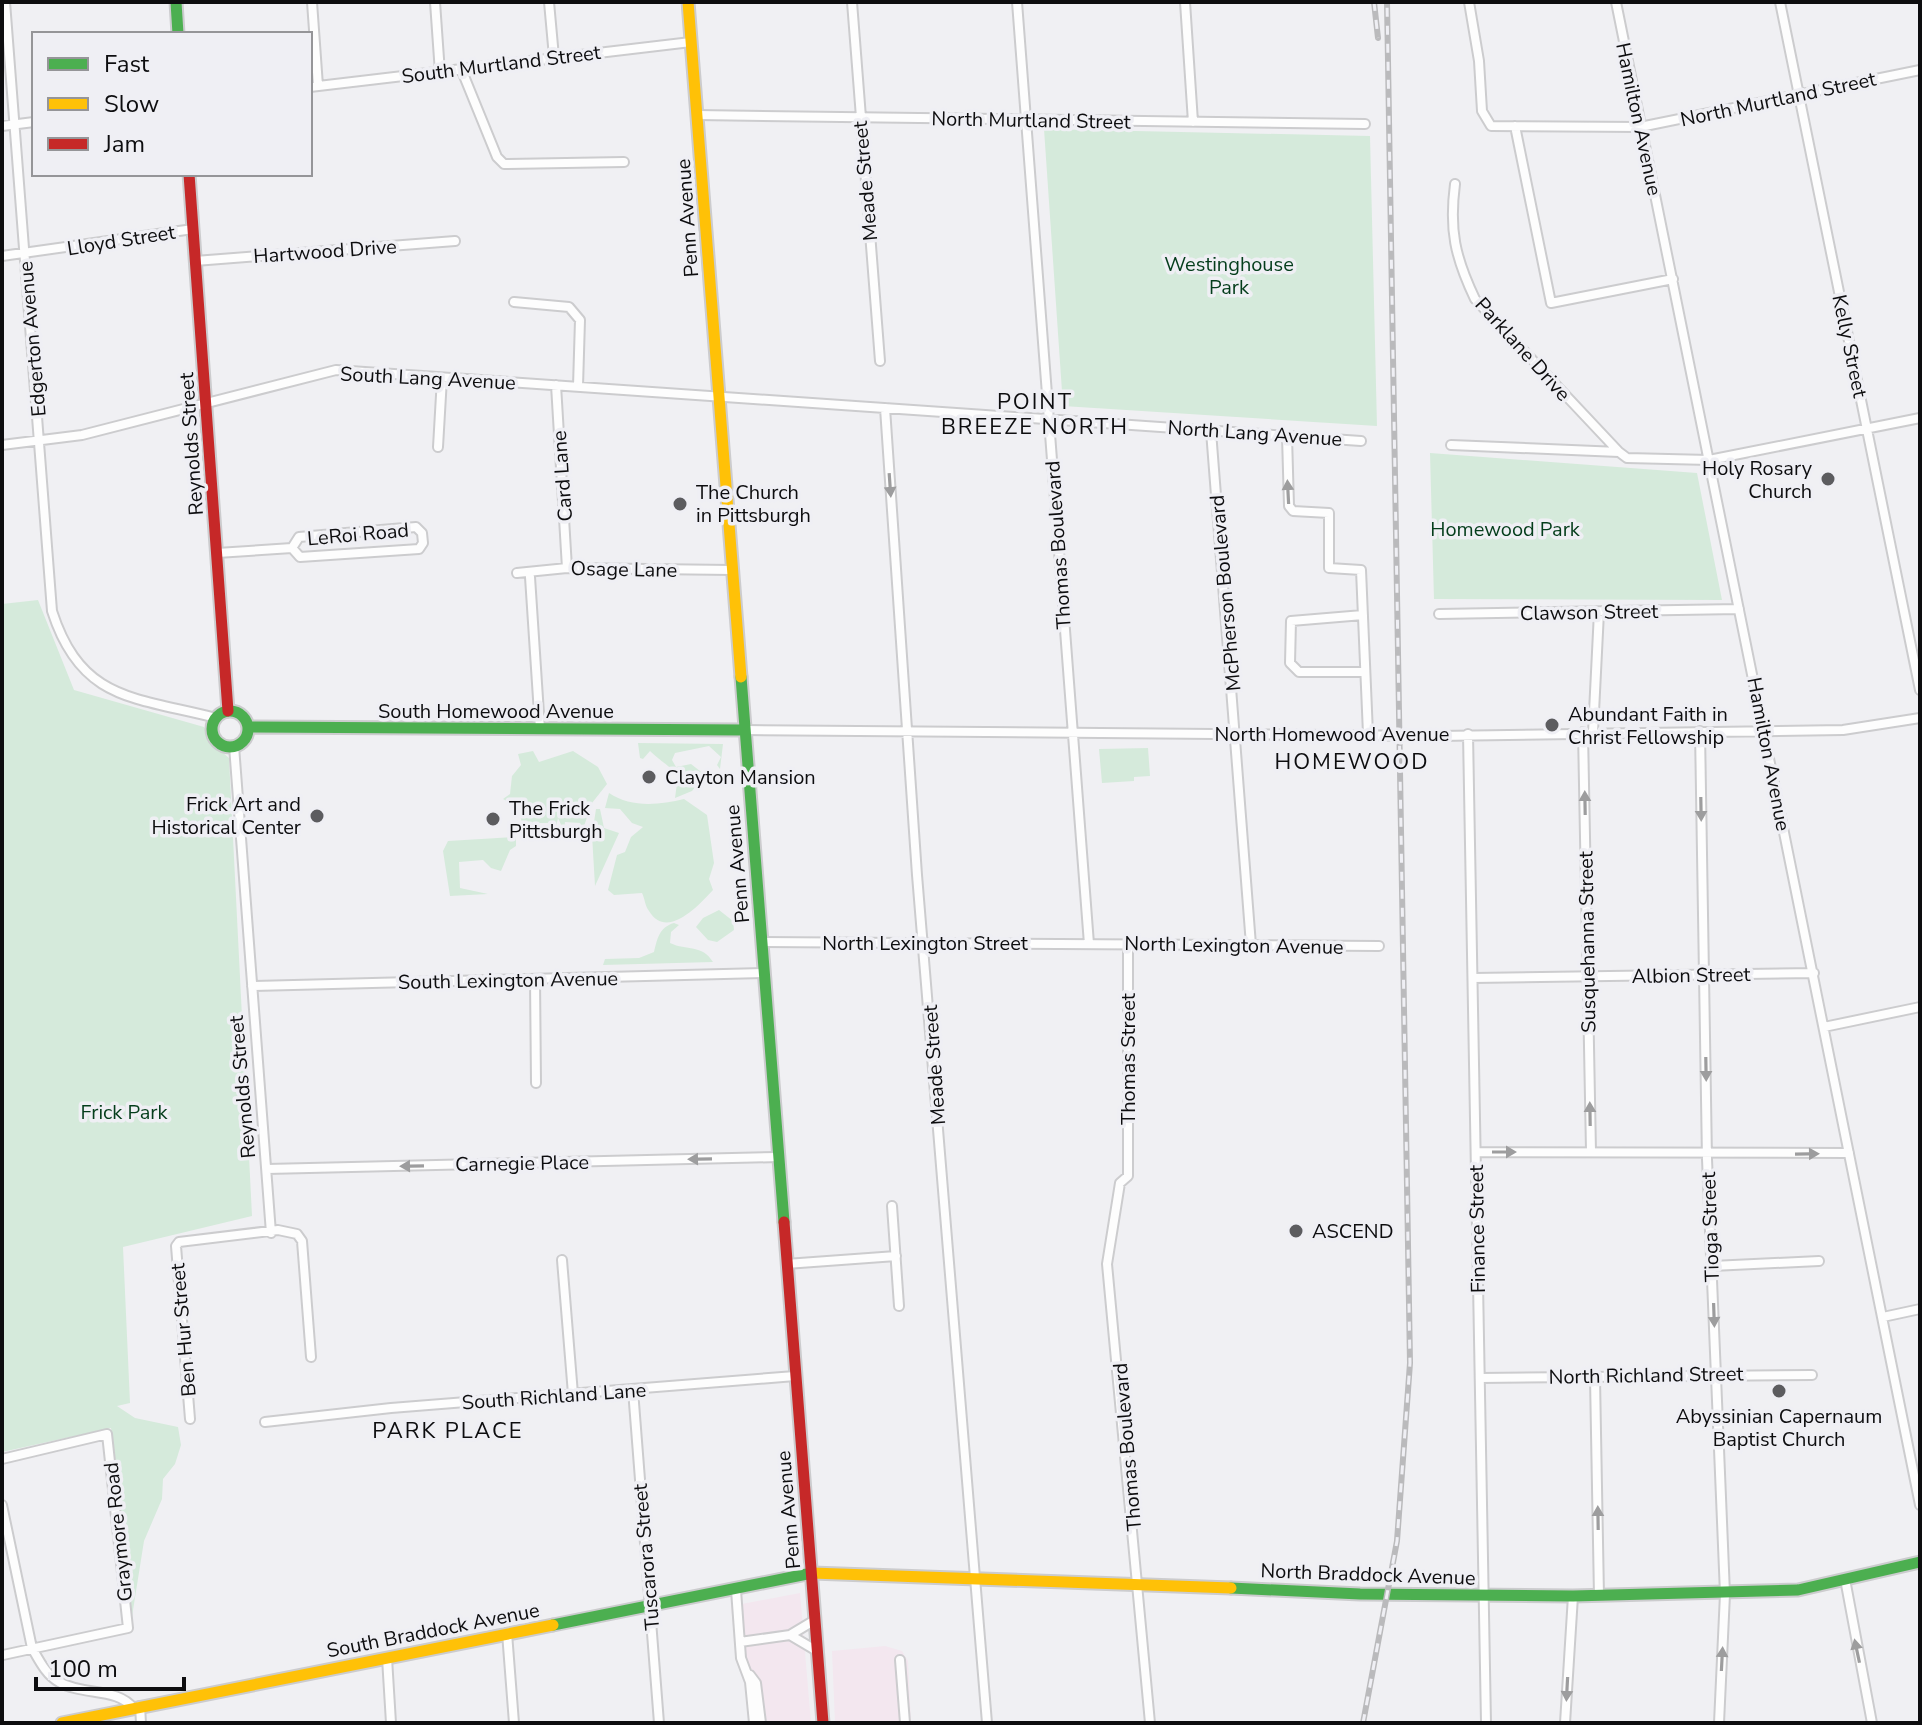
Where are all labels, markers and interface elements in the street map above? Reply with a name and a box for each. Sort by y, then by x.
legend [32,32,312,176]
street label: South Murtland Street [400,39,603,90]
street label: Hamilton Avenue [1609,40,1668,198]
text: Fast [104,48,150,80]
street label: North Murtland Street [1678,65,1879,133]
text: Slow [104,88,159,120]
street label: North Murtland Street [931,105,1132,136]
street label: Meade Street [847,119,884,242]
text: Jam [103,128,145,160]
street label: Penn Avenue [670,158,705,278]
street label: Lloyd Street [65,218,178,262]
street label: Hartwood Drive [252,233,398,270]
park label: Westinghouse Park [1164,251,1294,301]
street label: Edgerton Avenue [12,260,53,418]
street label: Parklane Drive [1469,292,1577,407]
street label: Kelly Street [1825,292,1874,401]
street label: South Lang Avenue [339,360,517,397]
street label: Reynolds Street [173,371,210,516]
district label: POINT BREEZE NORTH [941,387,1129,442]
street label: North Lang Avenue [1167,414,1343,453]
street label: Card Lane [546,430,579,522]
place label: Holy Rosary Church [1702,455,1813,505]
street label: Thomas Boulevard [1039,460,1078,630]
marker: Holy Rosary Church [1819,470,1837,488]
one-way arrow [884,473,897,498]
place label: The Church in Pittsburgh [696,479,811,529]
one-way arrow [1282,479,1295,504]
street label: McPherson Boulevard [1203,494,1248,692]
marker: The Church in Pittsburgh [671,495,689,513]
park label: Homewood Park [1430,516,1581,543]
street label: LeRoi Road [306,517,410,552]
street label: Osage Lane [570,555,677,584]
street label: Clawson Street [1520,598,1659,627]
street label: Hamilton Avenue [1740,675,1797,833]
street label: South Homewood Avenue [378,698,614,725]
place label: Abundant Faith in Christ Fellowship [1568,701,1728,751]
marker: Abundant Faith in Christ Fellowship [1543,716,1561,734]
street label: North Homewood Avenue [1215,721,1449,748]
district label: HOMEWOOD [1274,747,1430,777]
place label: Clayton Mansion [665,764,816,791]
marker: Clayton Mansion [640,768,658,786]
one-way arrow [1578,790,1591,815]
place label: Frick Art and Historical Center [152,791,301,841]
place label: The Frick Pittsburgh [509,795,603,845]
one-way arrow [1694,797,1707,822]
street label: Penn Avenue [719,804,756,924]
marker: Frick Art and Historical Center [308,807,326,825]
marker: The Frick Pittsburgh [484,810,502,828]
street label: Susquehanna Street [1572,850,1603,1033]
street label: North Lexington Street [822,930,1029,957]
street label: North Lexington Avenue [1124,930,1344,961]
street label: Albion Street [1631,961,1752,990]
street label: South Lexington Avenue [398,965,618,996]
street label: Thomas Street [1115,992,1142,1125]
street label: Meade Street [917,1003,952,1126]
street label: Reynolds Street [223,1013,262,1159]
one-way arrow [1699,1057,1712,1082]
park label: Frick Park [81,1099,168,1126]
one-way arrow [1584,1101,1597,1126]
one-way arrow [1492,1145,1517,1158]
one-way arrow [1795,1147,1820,1160]
street label: Carnegie Place [455,1149,589,1178]
one-way arrow [687,1152,712,1165]
one-way arrow [399,1159,424,1172]
street label: Finance Street [1463,1164,1492,1293]
street label: Tioga Street [1695,1171,1726,1282]
place label: ASCEND [1312,1218,1394,1245]
marker: ASCEND [1287,1222,1305,1240]
street label: Ben Hur Street [164,1261,203,1398]
one-way arrow [1707,1303,1720,1328]
street label: North Richland Street [1548,1360,1745,1391]
street label: Thomas Boulevard [1107,1362,1148,1532]
street label: South Richland Lane [461,1377,647,1416]
marker: Abyssinian Capernaum Baptist Church [1770,1382,1788,1400]
place label: Abyssinian Capernaum Baptist Church [1676,1403,1882,1453]
district label: PARK PLACE [372,1416,524,1446]
street label: Penn Avenue [770,1450,807,1570]
street label: Graymore Road [98,1461,139,1603]
street label: Tuscarora Street [627,1482,666,1631]
one-way arrow [1592,1505,1604,1530]
street label: North Braddock Avenue [1260,1557,1476,1592]
street label: South Braddock Avenue [324,1597,542,1664]
one-way arrow [1850,1638,1863,1663]
scale bar [36,1641,184,1691]
one-way arrow [1716,1646,1729,1671]
text: 100 m [48,1653,118,1685]
one-way arrow [1561,1677,1574,1702]

